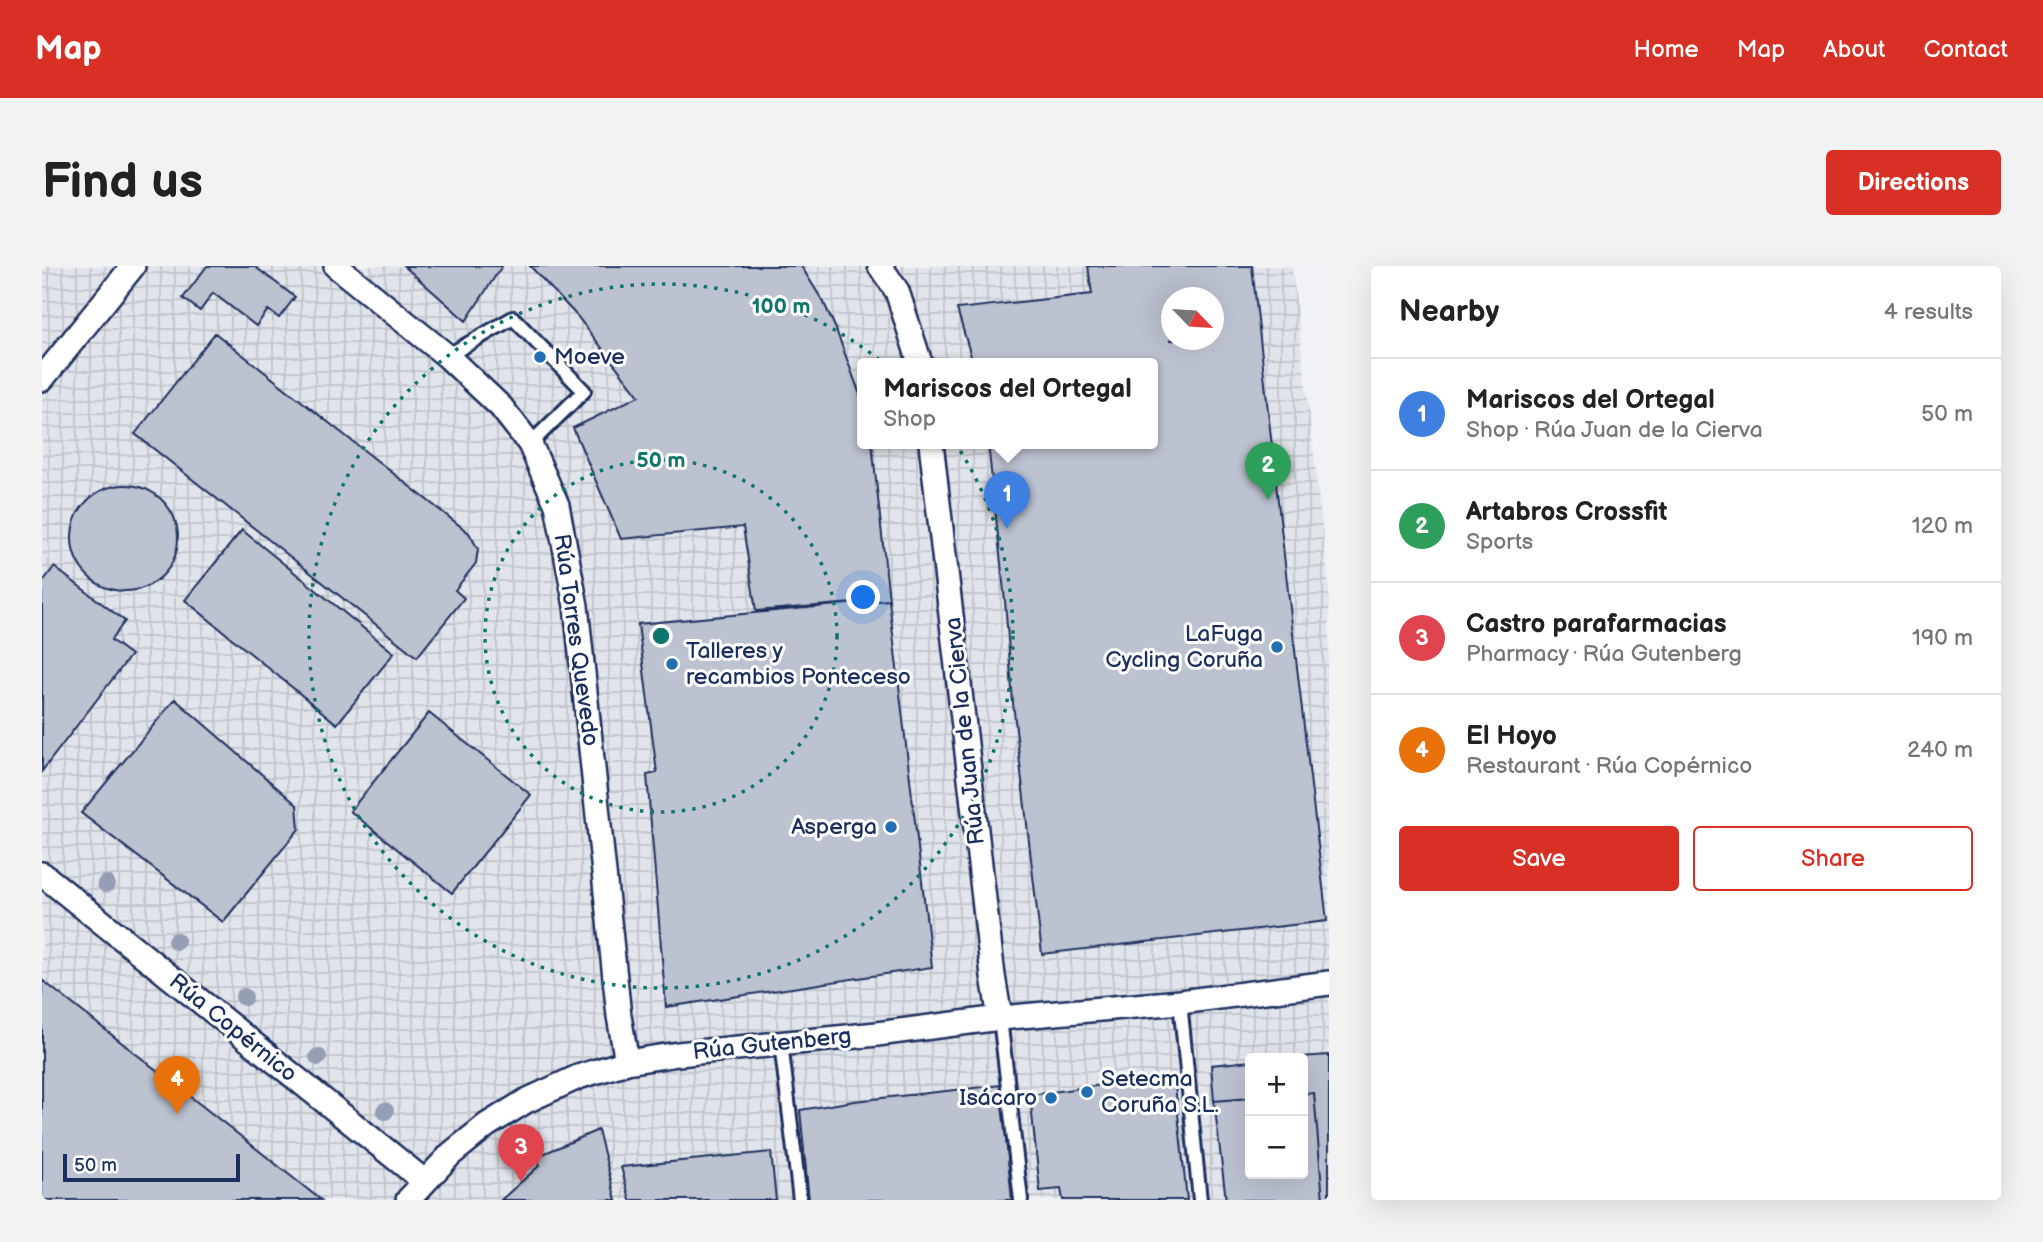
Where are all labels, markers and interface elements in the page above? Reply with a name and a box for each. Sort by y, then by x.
text: Map [35,29,101,69]
text: Home [1634,35,1699,64]
text: Map [1737,35,1785,64]
text: About [1823,35,1885,64]
text: Contact [1923,35,2008,64]
button: Directions [1826,150,2001,215]
text: Find us [42,153,203,212]
north arrow [1161,287,1224,350]
text: 100 m [752,294,810,319]
text: Nearby [1399,294,1499,330]
text: 4 results [1884,298,1973,326]
place label: Moeve [554,343,625,371]
marker: Moeve [532,349,548,365]
popup [857,358,1158,449]
text: Mariscos del Ortegal [883,374,1132,405]
text: Mariscos del Ortegal [1466,385,1715,416]
text: 1 [1417,400,1427,428]
text: 50 m [1921,400,1973,428]
text: Shop [883,405,936,433]
text: Shop · Rúa Juan de la Cierva [1466,416,1763,444]
pin: 2 [1245,442,1291,500]
text: 50 m [637,448,685,473]
pin: 1 [984,471,1030,529]
text: Artabros Crossfit [1466,497,1667,528]
text: 2 [1415,512,1429,540]
text: 120 m [1912,512,1973,540]
text: Sports [1466,528,1533,556]
street label: Rúa Torres Quevedo [547,532,605,748]
your location [846,580,880,614]
text: Castro parafarmacias [1466,609,1727,640]
street label: Rúa Juan de la Cierva [939,616,991,846]
place label: LaFuga Cycling Coruña [1105,620,1263,674]
centre of rings [649,624,673,648]
text: 3 [1415,624,1429,652]
text: 190 m [1912,624,1973,652]
place label: Talleres y recambios Ponteceso [686,637,911,691]
marker: LaFuga Cycling Coruña [1269,639,1285,655]
text: Pharmacy · Rúa Gutenberg [1466,640,1742,668]
marker: Talleres y recambios Ponteceso [664,656,680,672]
text: El Hoyo [1466,721,1557,752]
text: 4 [1415,736,1429,764]
text: 240 m [1907,736,1973,764]
text: Restaurant · Rúa Copérnico [1466,752,1752,780]
place label: Asperga [791,813,877,841]
marker: Asperga [883,819,899,835]
button: Save [1399,826,1679,891]
button: Share [1693,826,1973,891]
street label: Rúa Copérnico [163,968,303,1088]
street label: Rúa Gutenberg [691,1022,853,1066]
map controls [1245,1053,1308,1179]
button: + [1245,1053,1308,1116]
pin: 4 [154,1056,200,1114]
place label: Setecma Coruña S.L. [1101,1065,1219,1119]
place label: Isácaro [959,1084,1037,1112]
marker: Setecma Coruña S.L. [1079,1084,1095,1100]
marker: Isácaro [1043,1090,1059,1106]
button: − [1245,1116,1308,1179]
pin: 3 [498,1124,544,1182]
scale bar [63,1151,240,1183]
text: 50 m [74,1154,117,1177]

